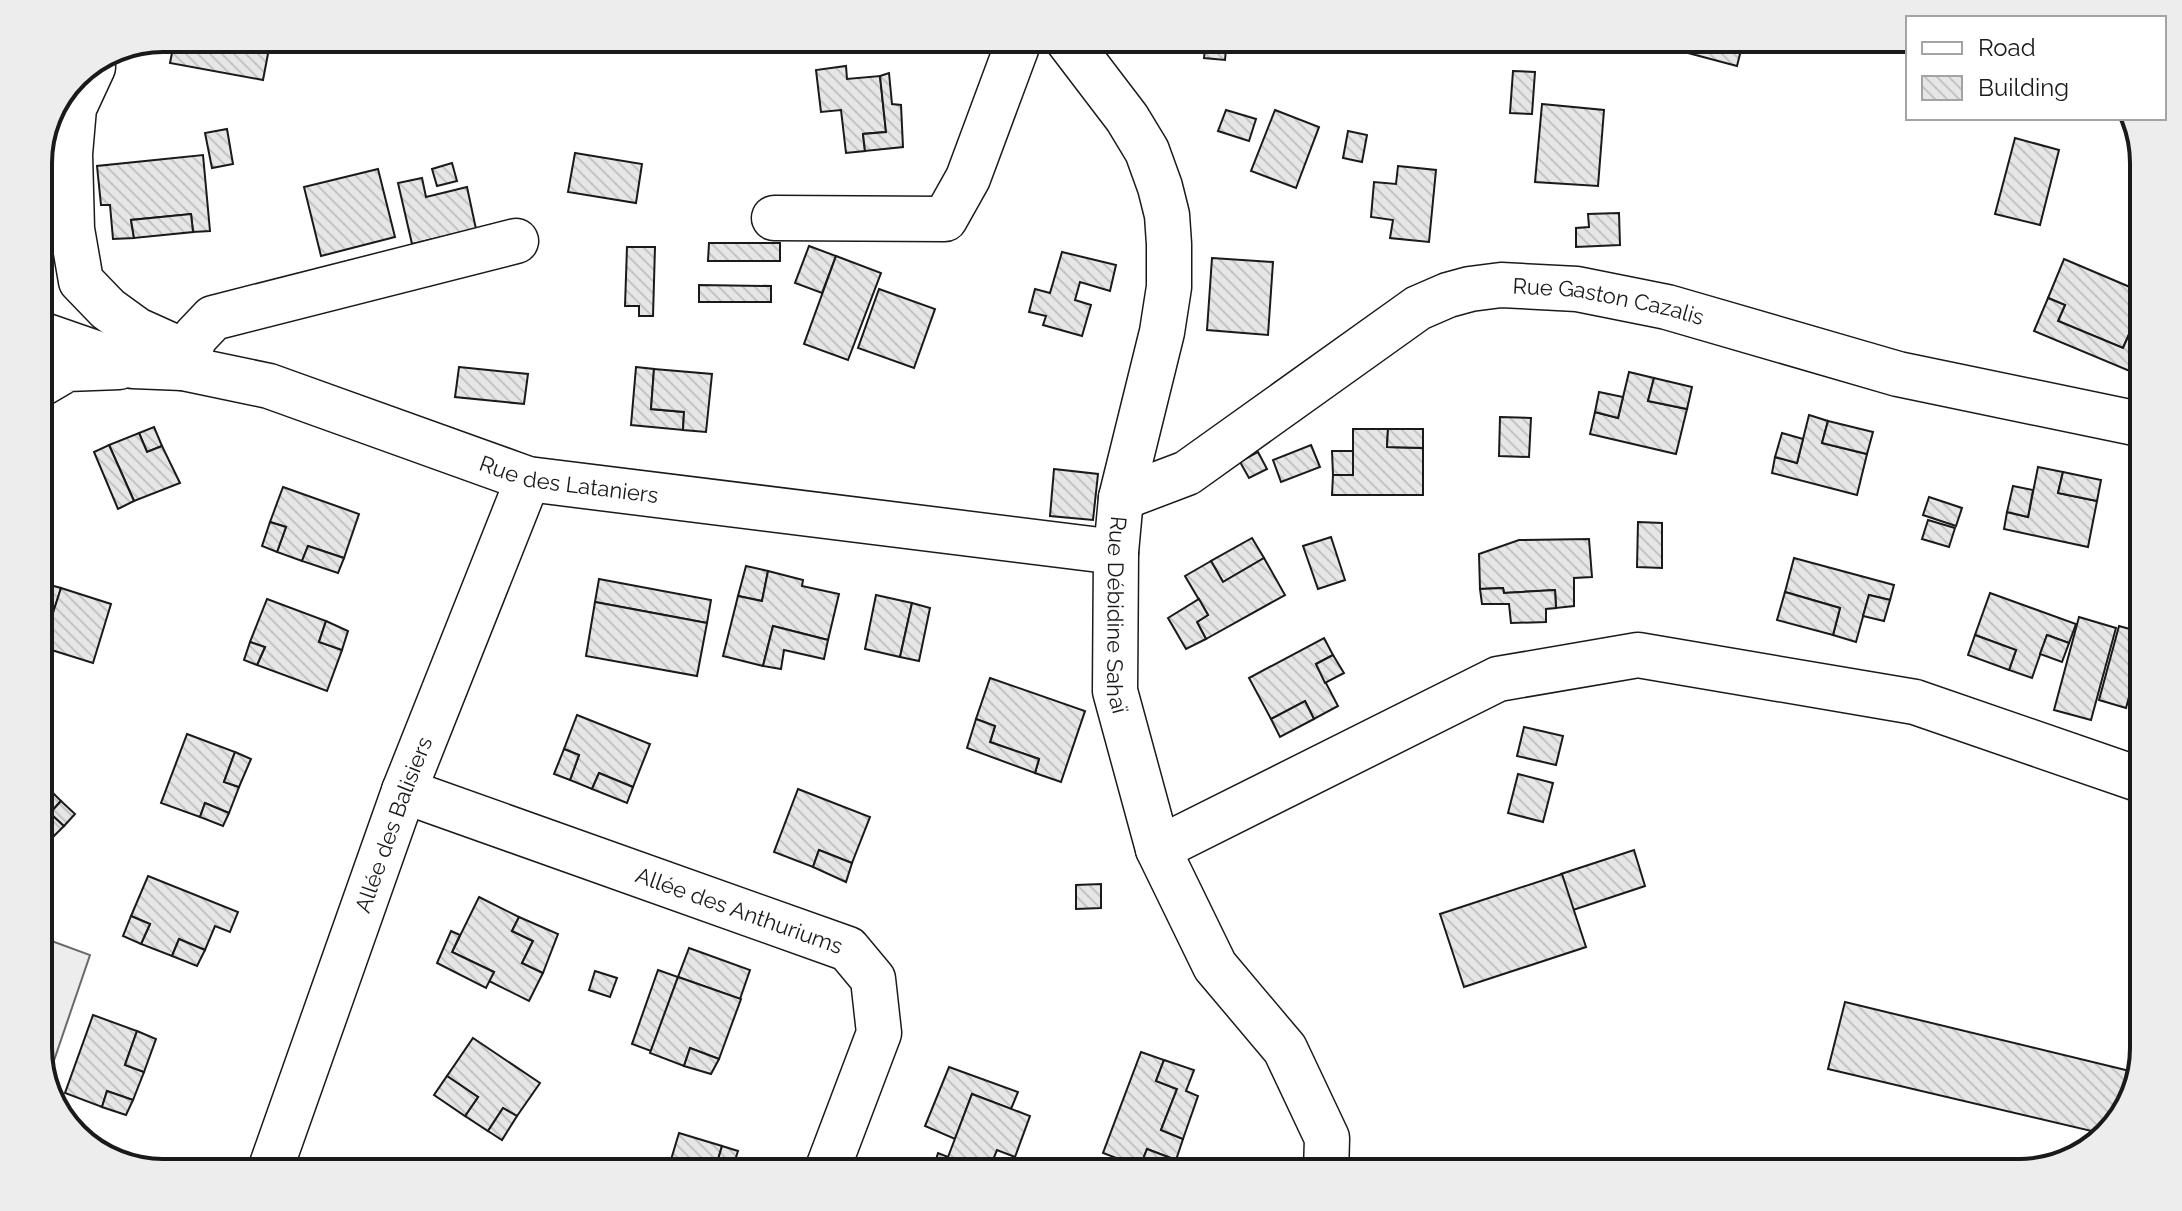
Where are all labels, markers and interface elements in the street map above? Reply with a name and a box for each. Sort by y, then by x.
legend [1906,16,2166,120]
text: Road [1978,33,2036,62]
text: Building [1978,73,2069,102]
street label: Rue Gaston Cazalis [1512,273,1707,330]
street label: Rue des Lataniers [476,450,660,508]
street label: Rue Débidine Sahaï [1102,515,1134,717]
street label: Allée des Balisiers [349,733,437,916]
street label: Allée des Anthuriums [632,862,846,959]

